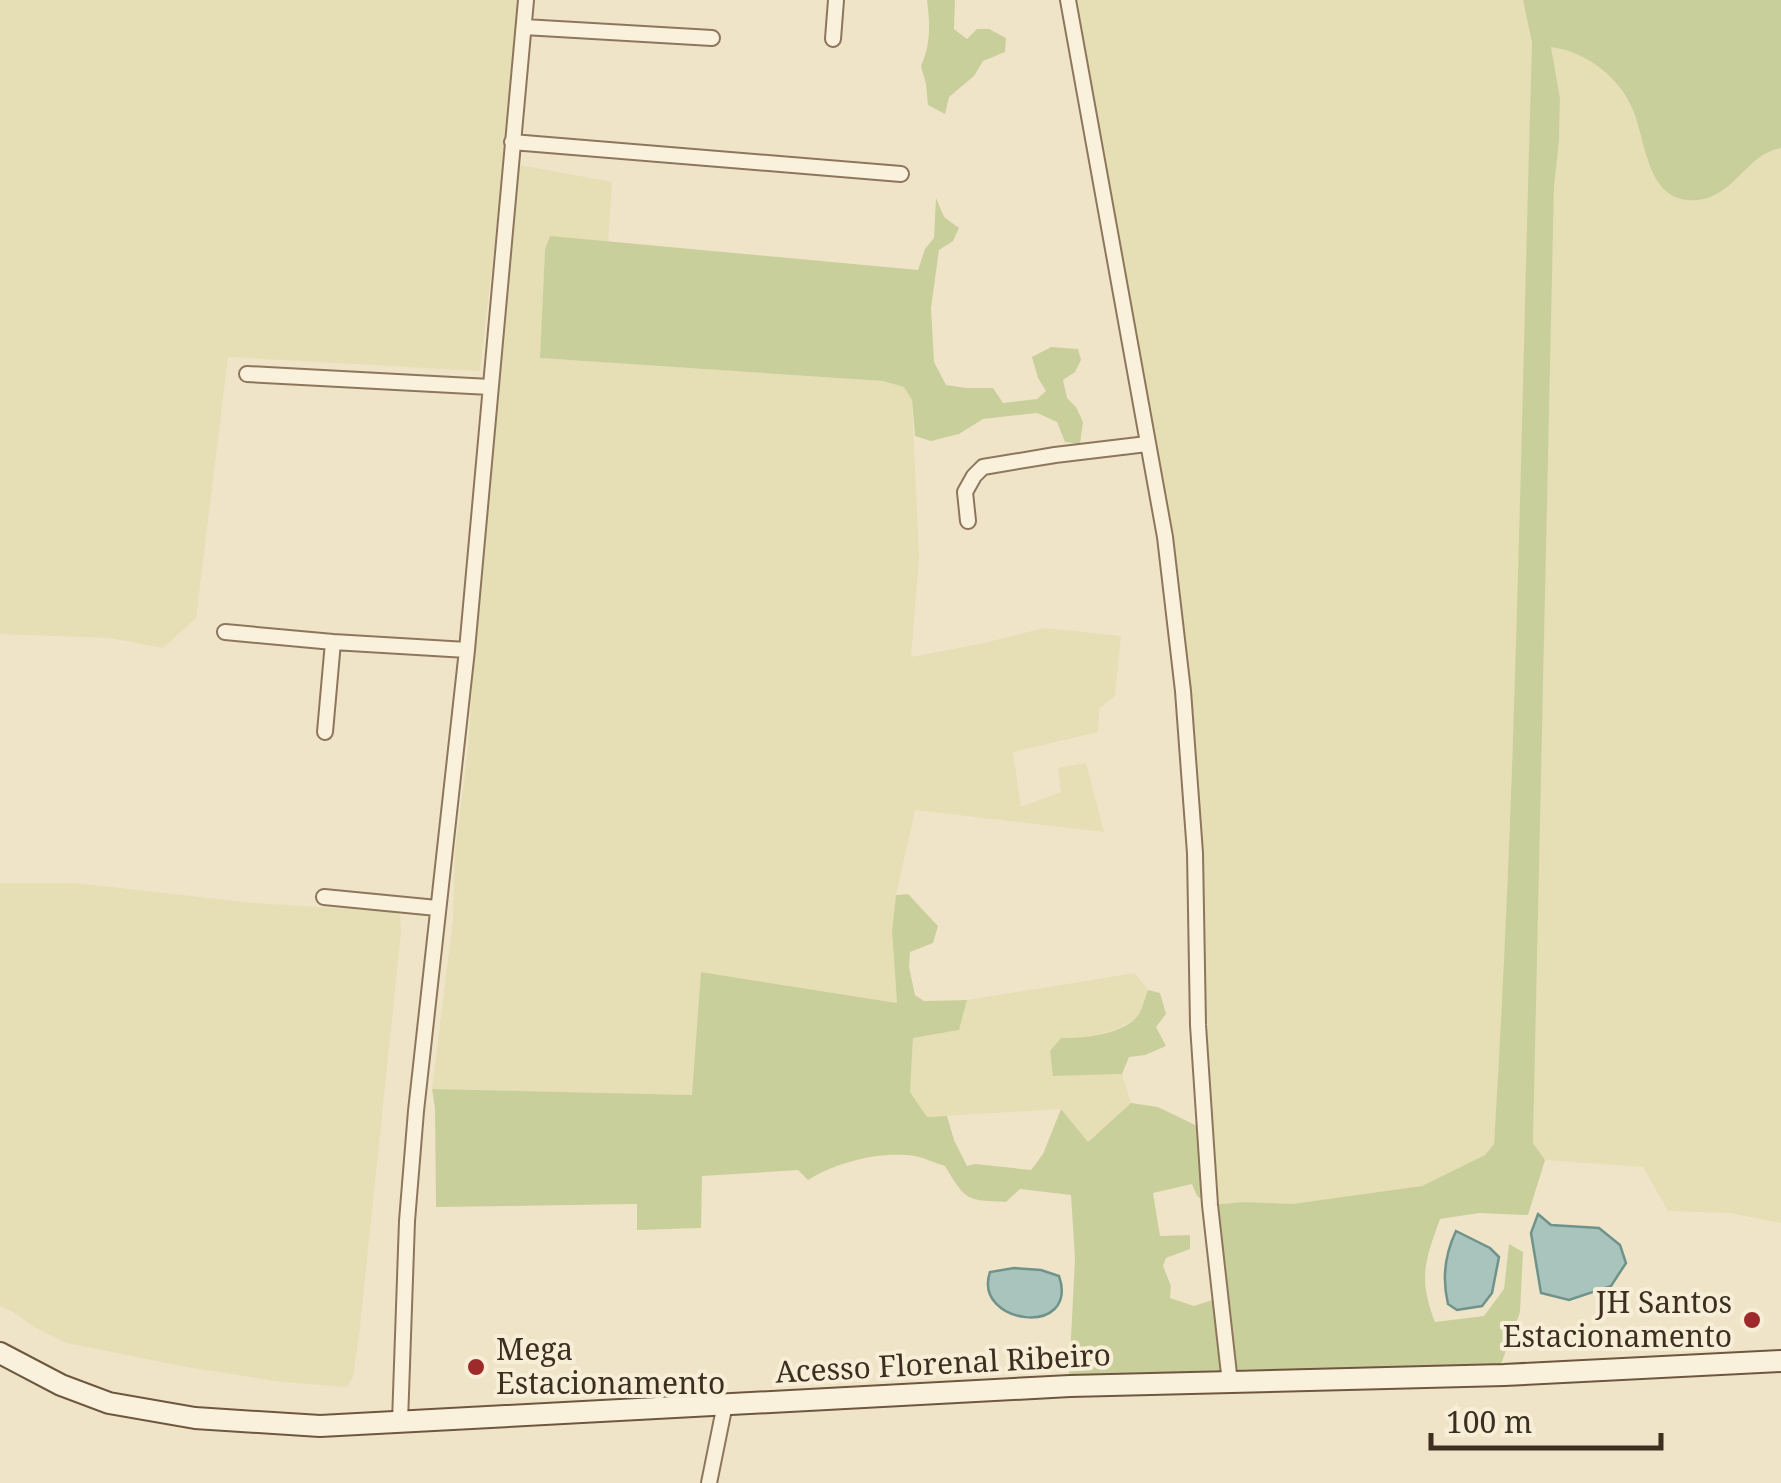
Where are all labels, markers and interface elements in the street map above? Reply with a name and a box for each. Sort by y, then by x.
place label: JH Santos Estacionamento [1503,1281,1732,1356]
marker: JH Santos Estacionamento [1741,1309,1763,1331]
place label: Mega Estacionamento [496,1328,725,1403]
street label: Acesso Florenal Ribeiro [774,1333,1112,1392]
marker: Mega Estacionamento [465,1356,487,1378]
scale bar [1431,1388,1661,1450]
text: 100 m [1446,1401,1532,1442]

